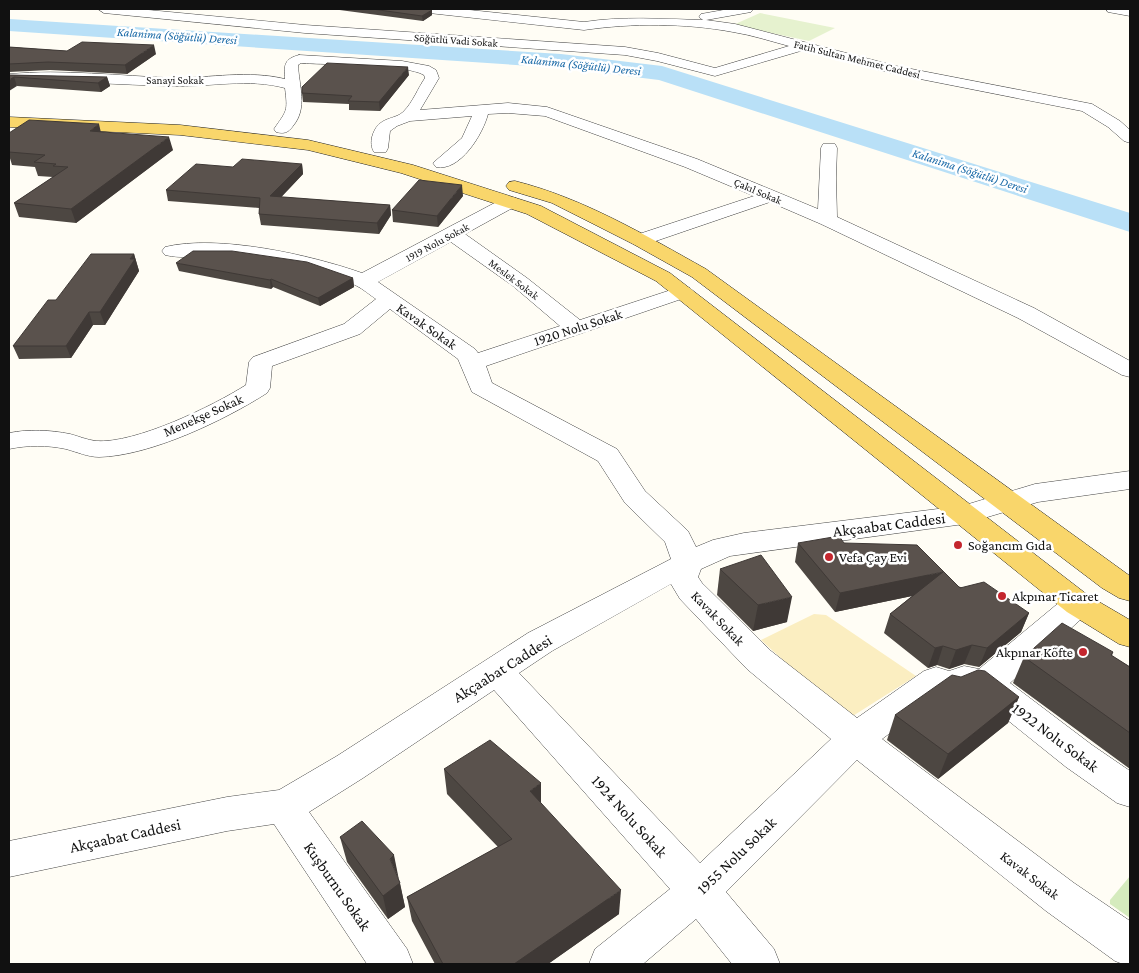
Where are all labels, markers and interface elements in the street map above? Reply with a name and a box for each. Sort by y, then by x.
water label: Kalanima (Söğütlü) Deresi [117,25,238,47]
street label: Söğütlü Vadi Sokak [414,31,499,50]
street label: Fatih Sultan Mehmet Caddesi [793,37,921,81]
water label: Kalanima (Söğütlü) Deresi [520,52,642,78]
street label: Sanayi Sokak [146,74,204,87]
water label: Kalanima (Söğütlü) Deresi [911,146,1030,196]
street label: Çakıl Sokak [732,176,784,208]
street label: 1919 Nolu Sokak [403,220,471,264]
street label: Meslek Sokak [487,256,542,302]
street label: Kavak Sokak [394,299,460,353]
street label: 1920 Nolu Sokak [532,305,624,349]
street label: Menekşe Sokak [161,390,246,440]
street label: Akçaabat Caddesi [832,509,946,541]
place label: Soğancım Gıda [968,537,1052,553]
marker: Soğancım Gıda [952,539,964,551]
place label: Vefa Çay Evi [839,549,907,565]
marker: Vefa Çay Evi [823,551,835,563]
street label: Kavak Sokak [688,587,748,649]
place label: Akpınar Ticaret [1012,588,1099,604]
marker: Akpınar Ticaret [996,590,1008,602]
street label: Akçaabat Caddesi [450,631,555,706]
place label: Akpınar Köfte [996,644,1073,660]
marker: Akpınar Köfte [1077,646,1089,658]
street label: 1922 Nolu Sokak [1009,699,1102,776]
street label: 1924 Nolu Sokak [588,772,671,861]
street label: 1955 Nolu Sokak [693,813,780,897]
street label: Akçaabat Caddesi [68,815,182,857]
street label: Kuşburnu Sokak [300,839,375,935]
street label: Kavak Sokak [997,848,1063,903]

